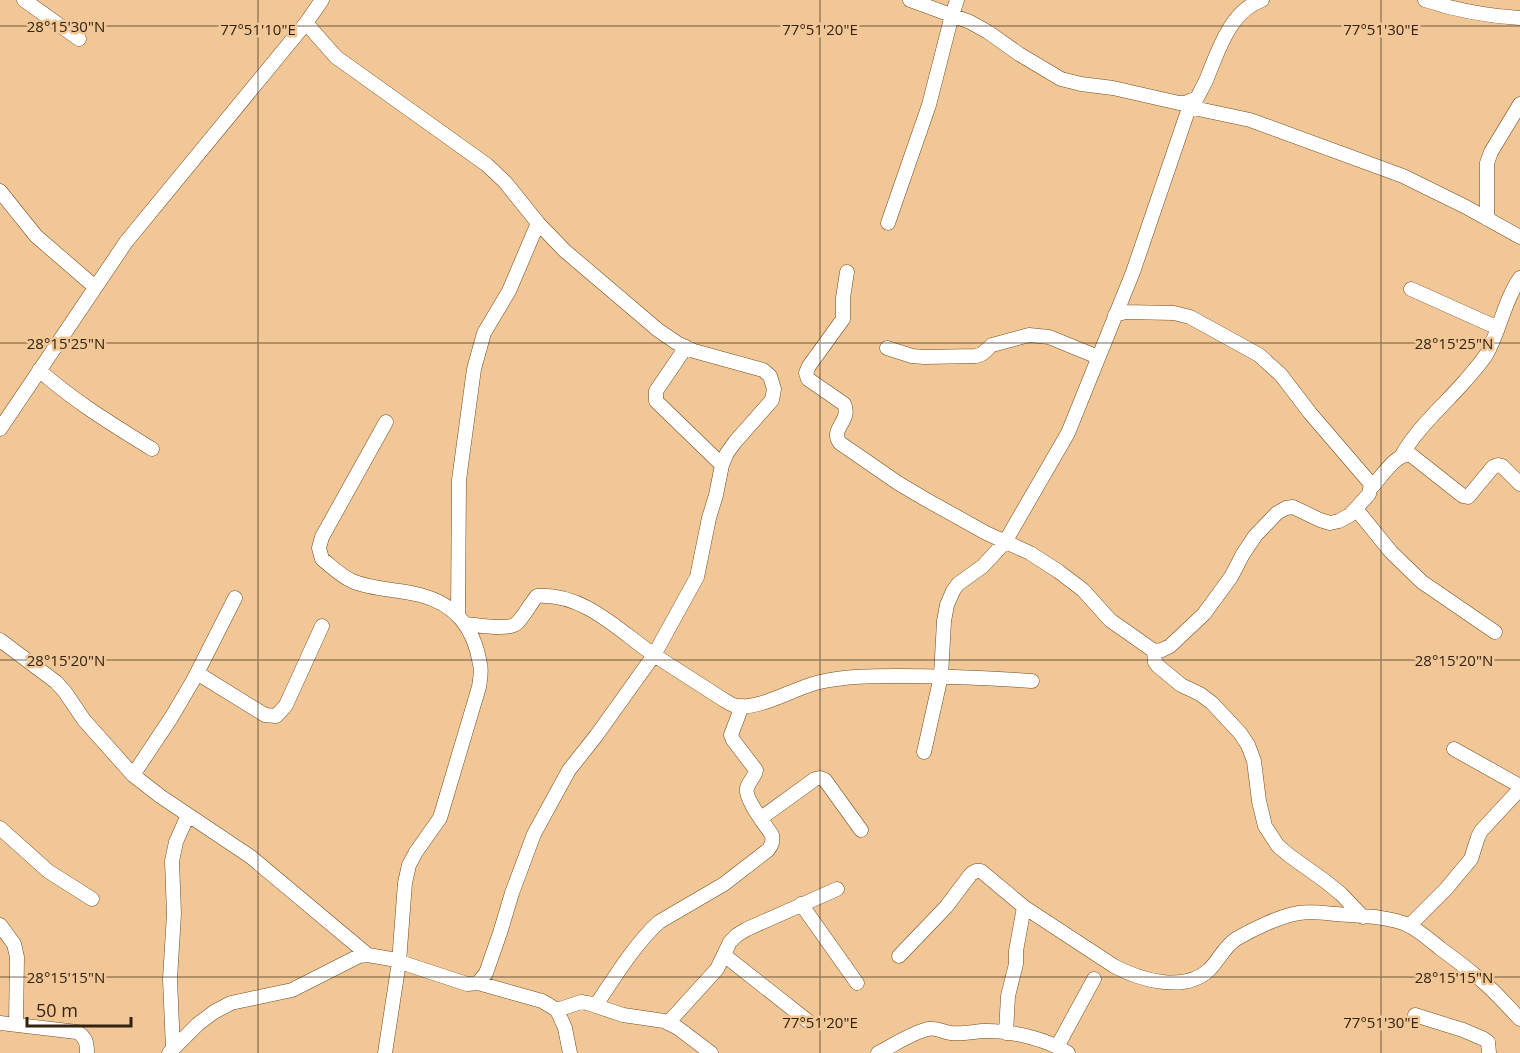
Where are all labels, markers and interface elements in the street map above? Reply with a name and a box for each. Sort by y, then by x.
text: 28°15'30"N [27,16,105,36]
text: 77°51'10"E [220,19,296,39]
text: 77°51'20"E [782,19,858,39]
text: 77°51'30"E [1343,19,1419,39]
text: 28°15'25"N [27,333,105,353]
text: 28°15'25"N [1415,333,1493,353]
text: 28°15'20"N [27,650,105,670]
text: 28°15'20"N [1415,650,1493,670]
text: 28°15'15"N [27,967,105,987]
text: 28°15'15"N [1415,967,1493,987]
scale bar [27,990,130,1028]
text: 50 m [36,998,78,1022]
text: 77°51'20"E [782,1012,858,1032]
text: 77°51'30"E [1343,1012,1419,1032]

